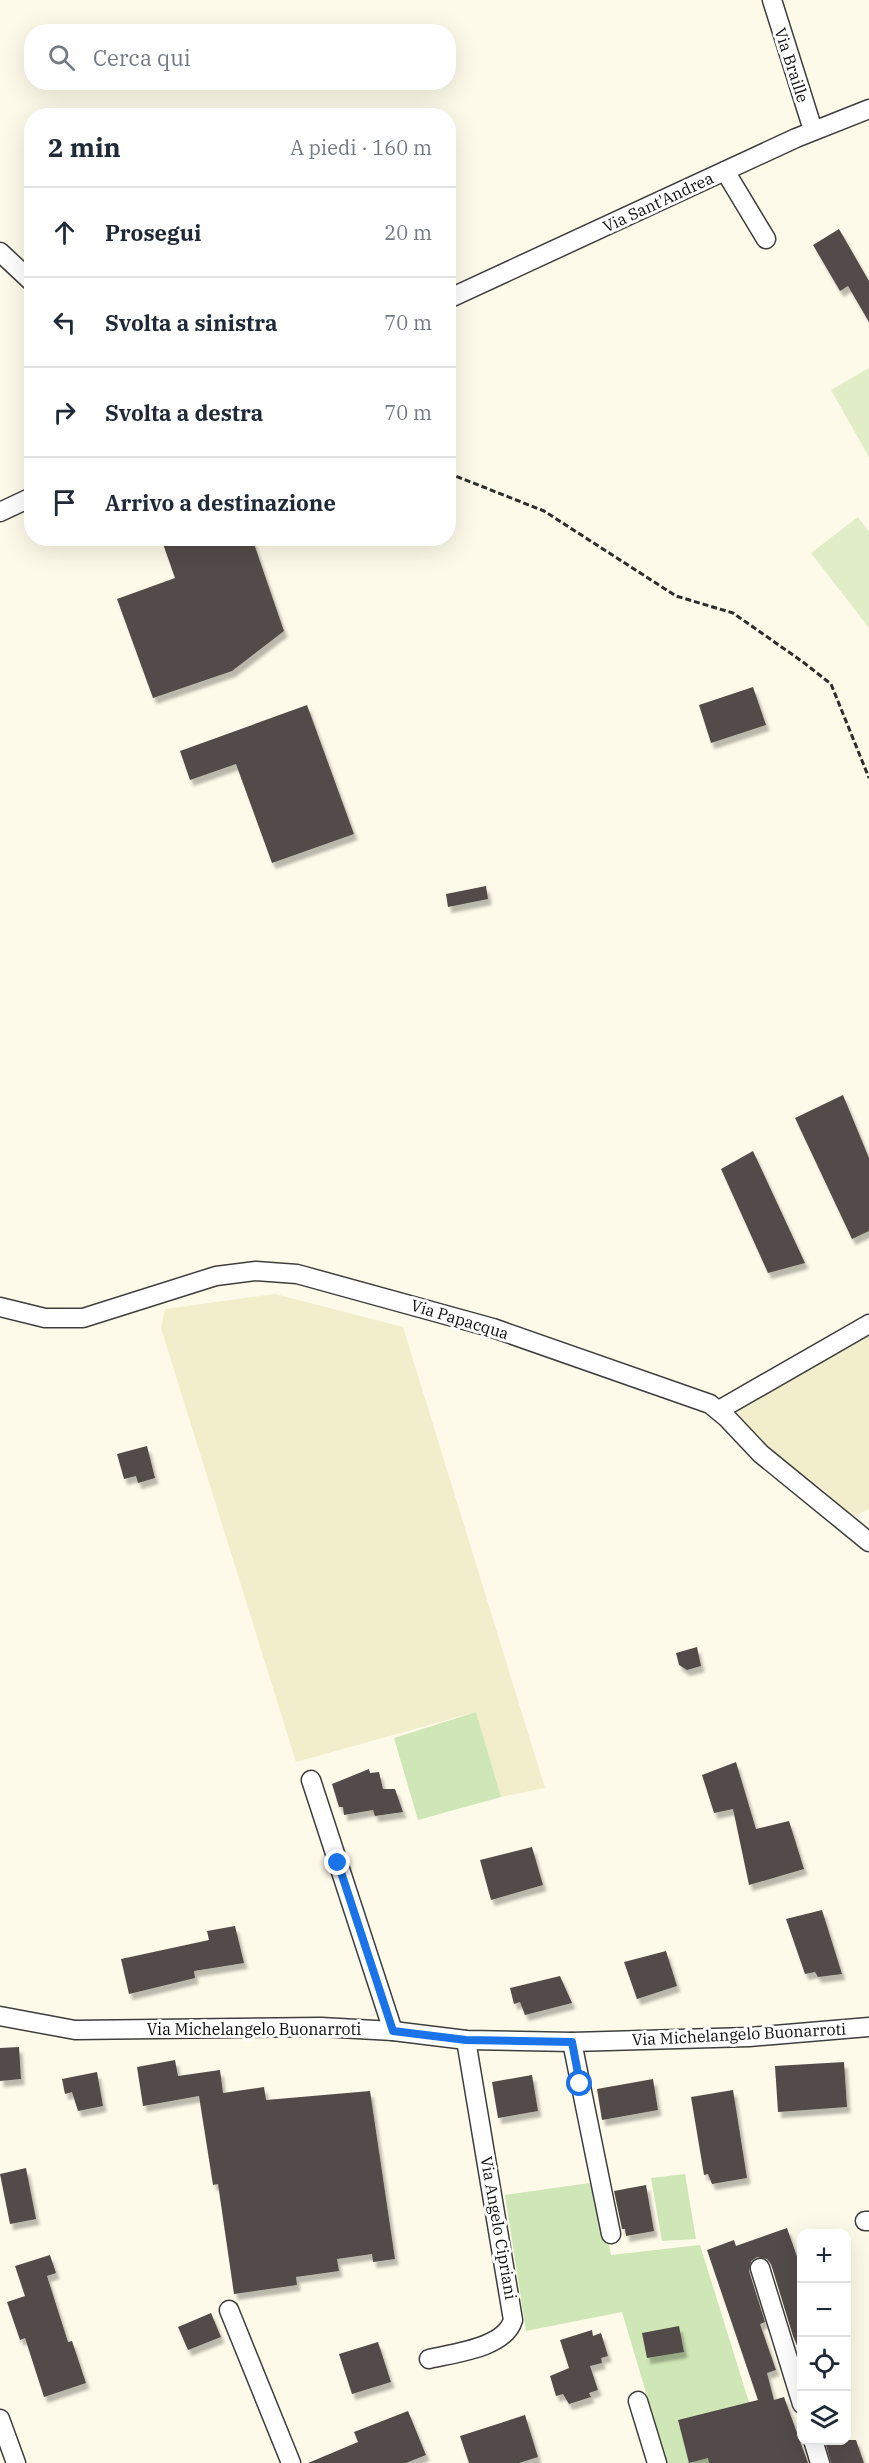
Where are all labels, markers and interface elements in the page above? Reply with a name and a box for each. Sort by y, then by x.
search box [24,24,456,90]
street label: Via Braille [771,25,813,105]
icon: search [45,41,78,74]
text: Cerca qui [93,43,191,72]
text: 2 min [48,130,121,164]
text: A piedi · 160 m [290,134,432,161]
street label: Via Sant'Andrea [599,167,717,236]
icon: ahead [48,216,81,249]
text: Prosegui [105,218,201,247]
text: 20 m [384,219,432,246]
icon: left [48,306,81,339]
text: Svolta a sinistra [105,308,278,337]
text: 70 m [384,309,432,336]
icon: right [48,396,81,429]
text: Svolta a destra [105,398,263,427]
text: 70 m [384,399,432,426]
icon: arrive [48,486,81,519]
text: Arrivo a destinazione [105,488,336,517]
street label: Via Papacqua [409,1295,512,1343]
route end [324,1849,350,1875]
street label: Via Michelangelo Buonarroti [631,2018,847,2050]
street label: Via Michelangelo Buonarroti [147,2019,361,2039]
route start [566,2070,592,2096]
street label: Via Angelo Cipriani [477,2155,521,2301]
map controls [797,2229,851,2445]
button: + [797,2229,851,2283]
button: − [797,2283,851,2337]
button: locate [797,2337,851,2391]
button: layers [797,2391,851,2445]

